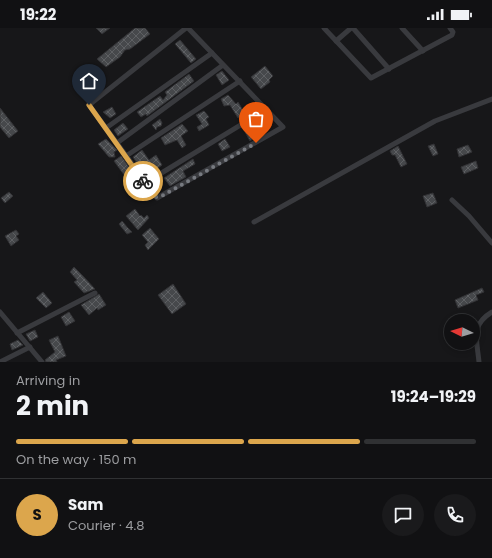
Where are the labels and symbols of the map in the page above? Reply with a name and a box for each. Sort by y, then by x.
pin [72,64,106,105]
pin [239,102,273,143]
courier [123,161,163,201]
north arrow [444,314,480,350]

